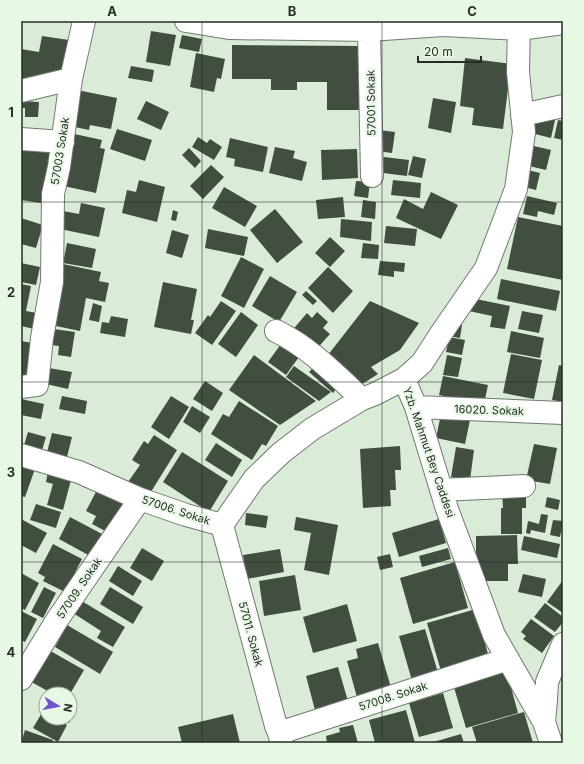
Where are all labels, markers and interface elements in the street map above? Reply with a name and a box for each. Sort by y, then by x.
text: A [107,3,117,19]
text: B [288,3,297,19]
text: C [467,3,477,19]
scale bar [418,38,481,64]
text: 20 m [424,44,453,59]
street label: 57001 Sokak [363,70,379,136]
text: 1 [8,104,14,120]
street label: 57003 Sokak [48,116,72,186]
text: 2 [7,284,15,300]
street label: Yzb. Mahmut Bey Caddesi [400,385,458,519]
street label: 16020. Sokak [454,402,524,418]
text: 3 [7,464,15,480]
street label: 57006. Sokak [140,492,212,528]
street label: 57009. Sokak [53,555,105,621]
street label: 57011. Sokak [236,600,266,668]
text: 4 [7,644,16,660]
street label: 57008. Sokak [357,678,429,714]
north arrow [38,686,78,726]
text: N [60,702,75,713]

